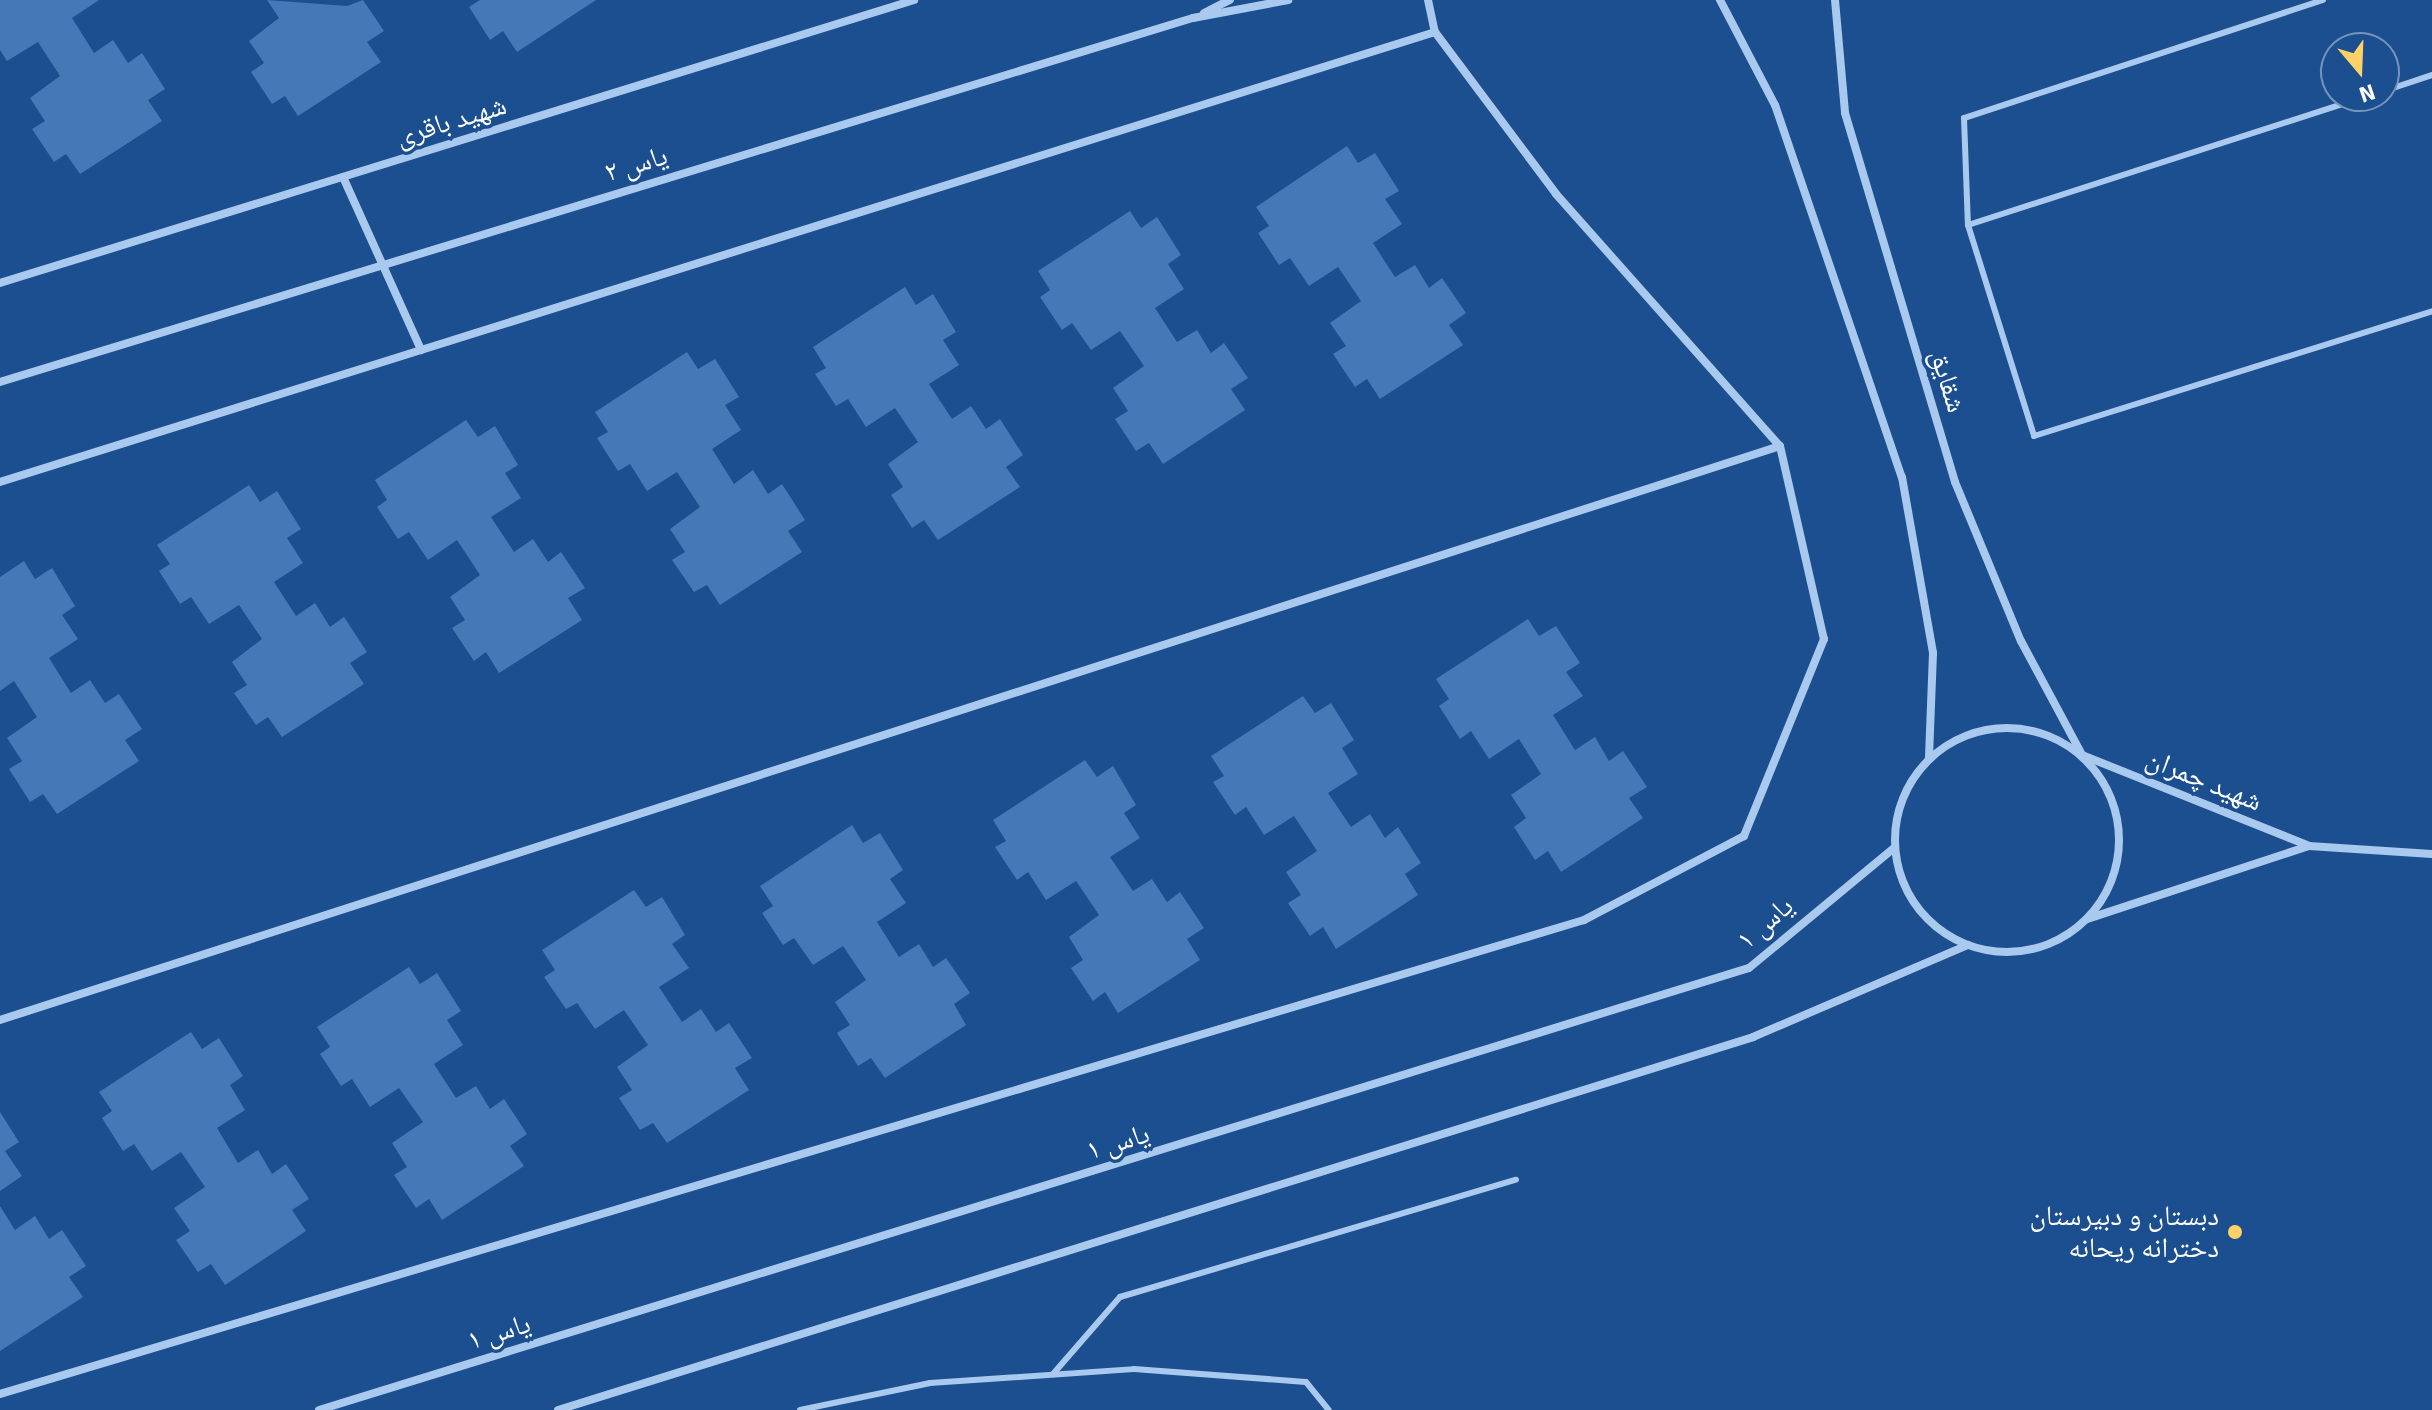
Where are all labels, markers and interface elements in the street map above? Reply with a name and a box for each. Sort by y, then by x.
north arrow [2320,32,2400,112]
text: N [2356,78,2379,109]
street label: شهید باقری [392,88,510,154]
street label: یاس ۲ [601,139,671,189]
street label: شقایق [1923,346,1973,416]
street label: شهید چمران [2141,742,2267,818]
street label: یاس ۱ [1730,889,1800,957]
street label: یاس ۱ [1083,1117,1153,1167]
place label: دبستان و دبیرستان دخترانه ریحانه [2029,1199,2219,1265]
marker: دبستان و دبیرستان دخترانه ریحانه [2226,1223,2244,1241]
street label: یاس ۱ [464,1307,534,1357]

